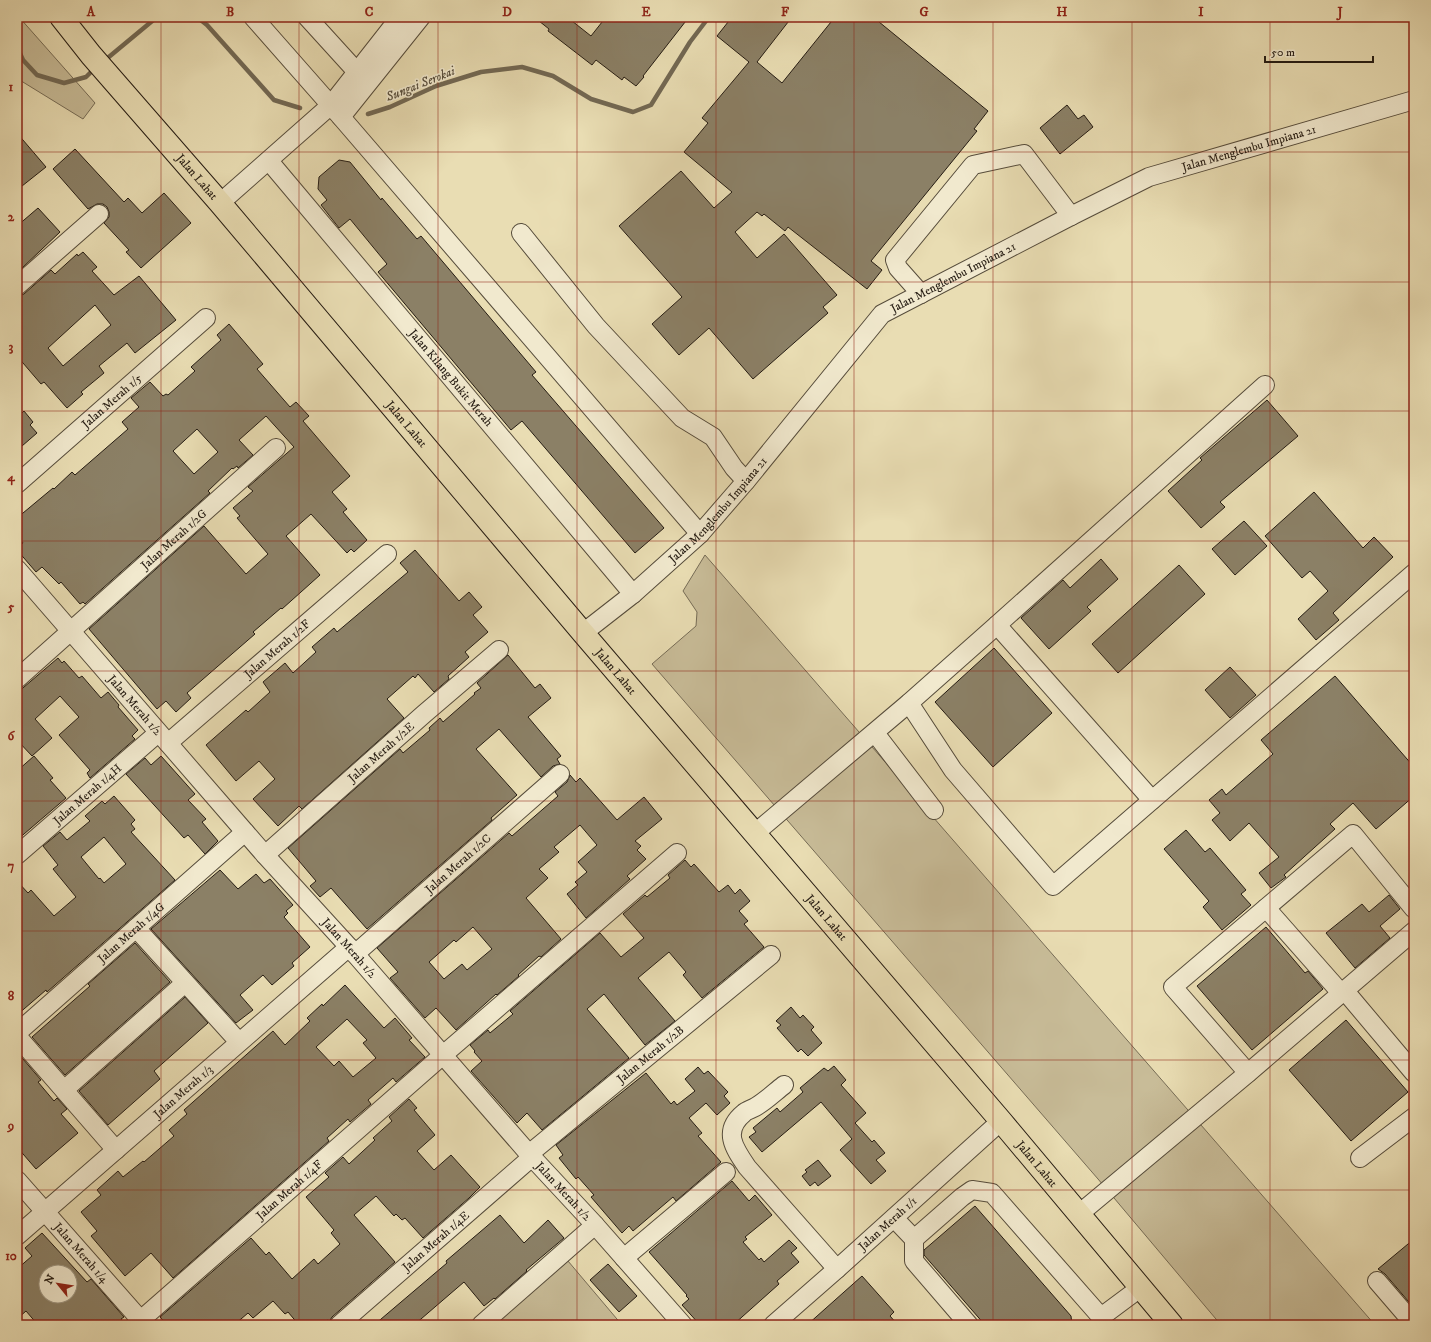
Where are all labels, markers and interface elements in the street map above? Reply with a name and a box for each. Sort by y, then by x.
text: A [86,4,96,20]
text: B [226,4,234,20]
text: C [365,4,374,20]
text: D [502,4,512,20]
text: E [641,4,651,20]
text: F [781,4,790,20]
text: G [919,4,929,20]
text: H [1057,4,1068,20]
text: I [1198,4,1204,20]
text: J [1335,4,1343,21]
scale bar [1265,38,1373,64]
text: 50 m [1271,45,1295,60]
water label: Sungai Serokai [383,62,459,105]
text: 1 [9,79,14,95]
street label: Jalan Menglembu Impiana 21 [1179,122,1318,175]
street label: Jalan Lahat [172,150,221,203]
text: 2 [8,209,15,225]
street label: Jalan Menglembu Impiana 21 [887,239,1019,317]
street label: Jalan Kilang Bukit Merah [405,325,496,430]
text: 3 [9,339,14,355]
street label: Jalan Merah 1/5 [78,371,145,432]
street label: Jalan Lahat [382,397,430,451]
street label: Jalan Menglembu Impiana 21 [665,454,771,567]
text: 4 [6,469,15,486]
street label: Jalan Merah 1/2G [137,506,211,574]
text: 5 [7,599,15,615]
street label: Jalan Merah 1/2F [240,616,314,683]
street label: Jalan Lahat [591,645,640,698]
street label: Jalan Merah 1/2 [104,671,165,739]
street label: Jalan Merah 1/2E [344,719,418,787]
text: 6 [8,728,16,744]
street label: Jalan Merah 1/4H [50,761,125,829]
street label: Jalan Merah 1/2C [421,831,494,898]
text: 7 [8,858,15,874]
street label: Jalan Lahat [802,891,850,944]
street label: Jalan Merah 1/4G [94,899,168,967]
street label: Jalan Merah 1/2 [318,914,380,981]
text: 8 [8,988,15,1004]
street label: Jalan Merah 1/2B [613,1023,687,1087]
street label: Jalan Merah 1/3 [150,1062,216,1122]
text: 9 [7,1118,14,1134]
street label: Jalan Lahat [1012,1137,1060,1191]
street label: Jalan Merah 1/4F [253,1157,326,1224]
street label: Jalan Merah 1/2 [531,1158,594,1224]
street label: Jalan Merah 1/1 [855,1194,920,1255]
street label: Jalan Merah 1/4E [398,1208,473,1275]
street label: Jalan Merah 1/4 [49,1219,112,1287]
text: 10 [5,1248,17,1264]
north arrow [38,1264,78,1304]
text: N [42,1272,59,1287]

